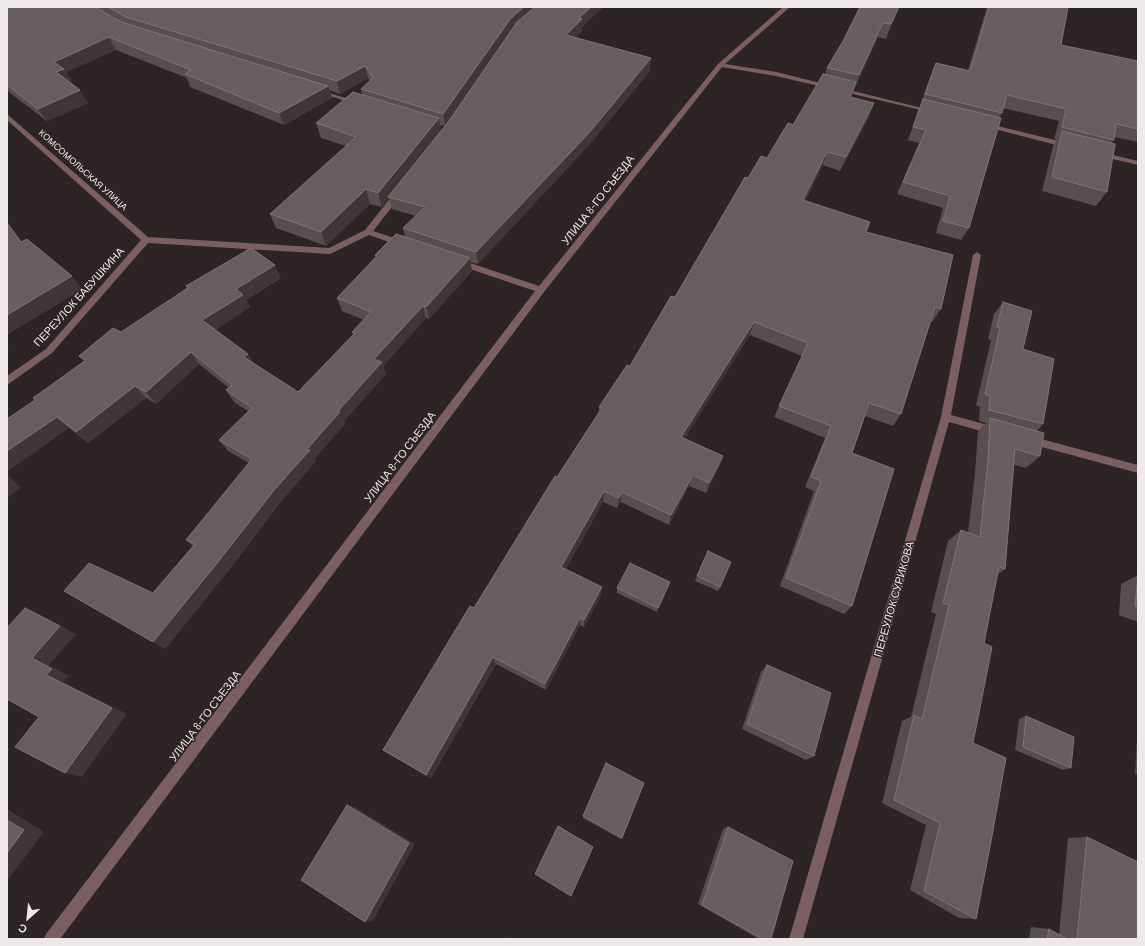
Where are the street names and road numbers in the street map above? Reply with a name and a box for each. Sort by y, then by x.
street label: КОМСОМОЛЬСКАЯ УЛИЦА [36,127,130,213]
street label: УЛИЦА 8-ГО СЪЕЗДА [559,152,637,248]
street label: ПЕРЕУЛОК БАБУШКИНА [31,245,127,349]
street label: УЛИЦА 8-ГО СЪЕЗДА [362,409,438,505]
street label: ПЕРЕУЛОК СУРИКОВА [871,540,917,658]
street label: УЛИЦА 8-ГО СЪЕЗДА [167,668,243,764]

